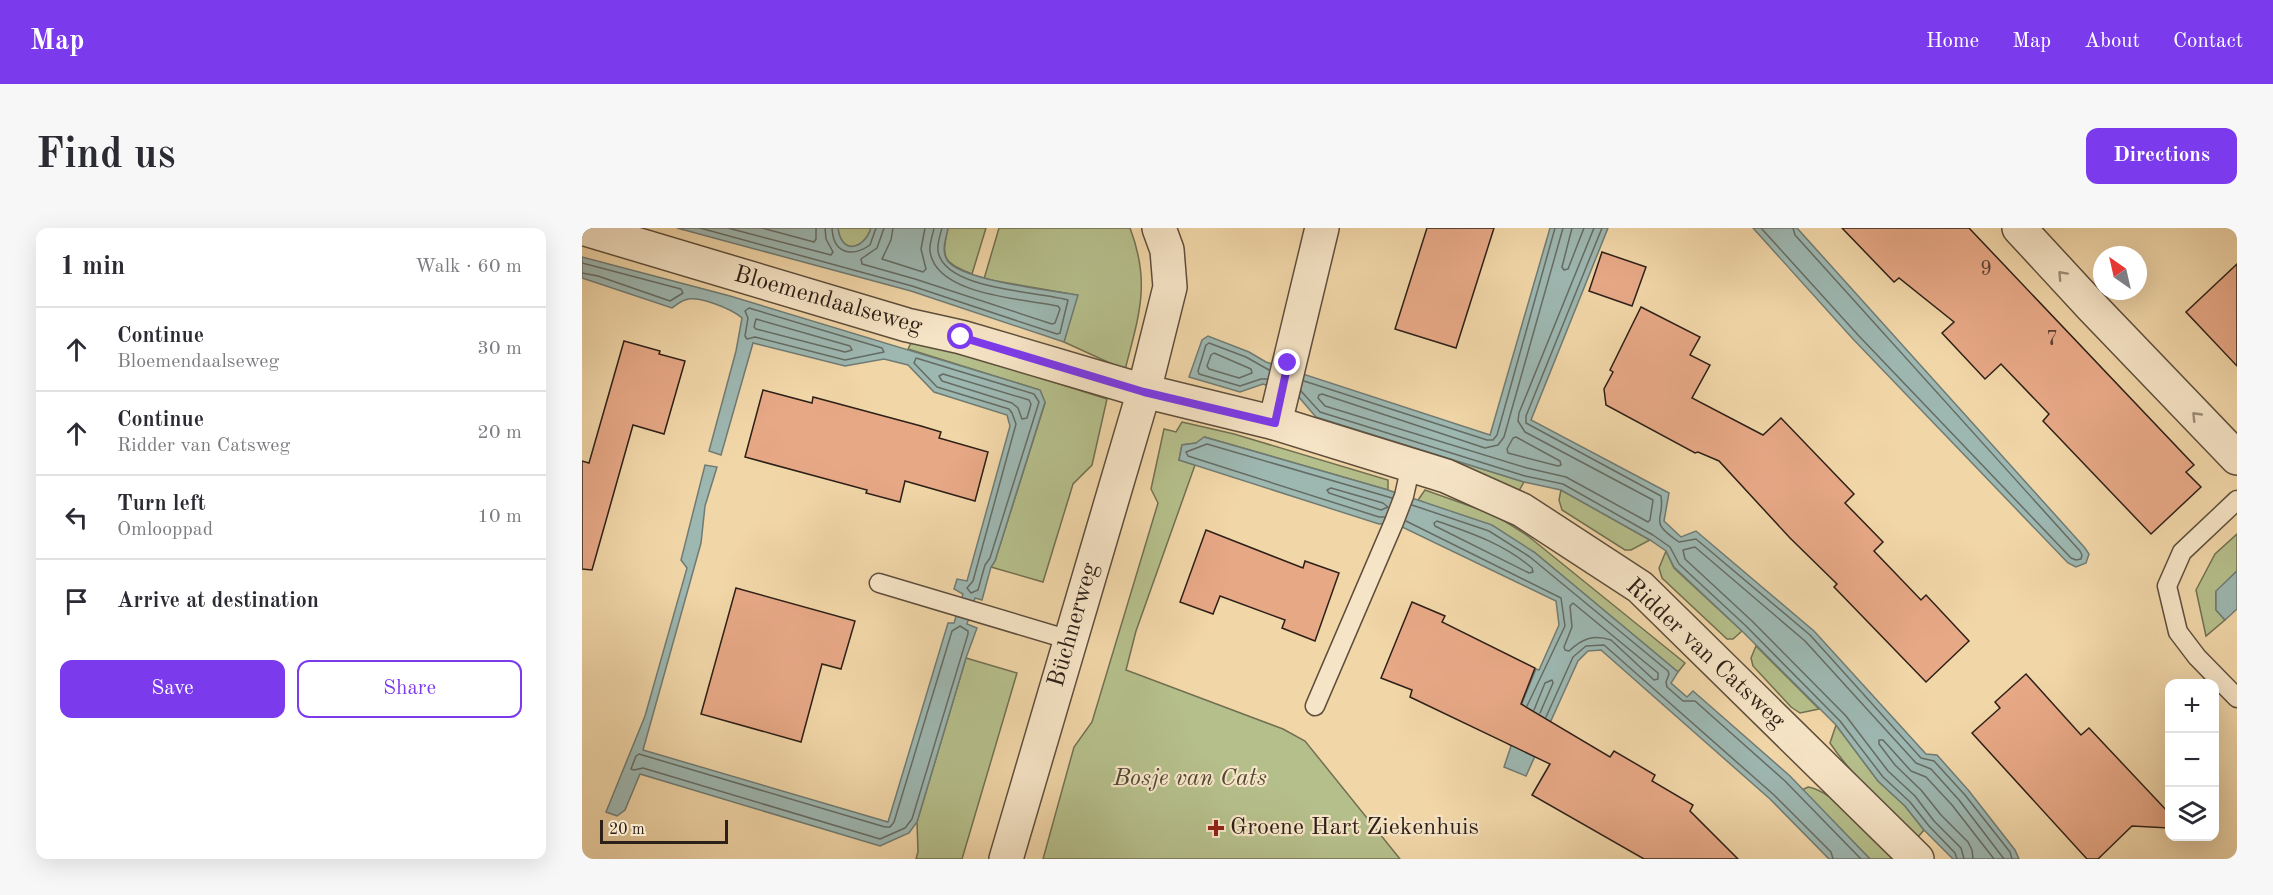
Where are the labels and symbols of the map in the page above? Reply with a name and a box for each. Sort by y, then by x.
north arrow [2093,246,2147,300]
house number: 9 [1980,259,1992,280]
street label: Bloemendaalseweg [731,263,925,339]
one-way arrow [2058,271,2069,282]
route start [947,323,973,349]
house number: 7 [2046,329,2058,350]
route end [1274,349,1300,375]
one-way arrow [2193,412,2204,423]
street label: Büchnerweg [1045,560,1103,690]
street label: Ridder van Catsweg [1621,574,1789,734]
park label: Bosje van Cats [1112,767,1267,791]
place label: Groene Hart Ziekenhuis [1230,816,1479,840]
scale bar [600,817,728,844]
marker: Groene Hart Ziekenhuis [1207,819,1225,837]

